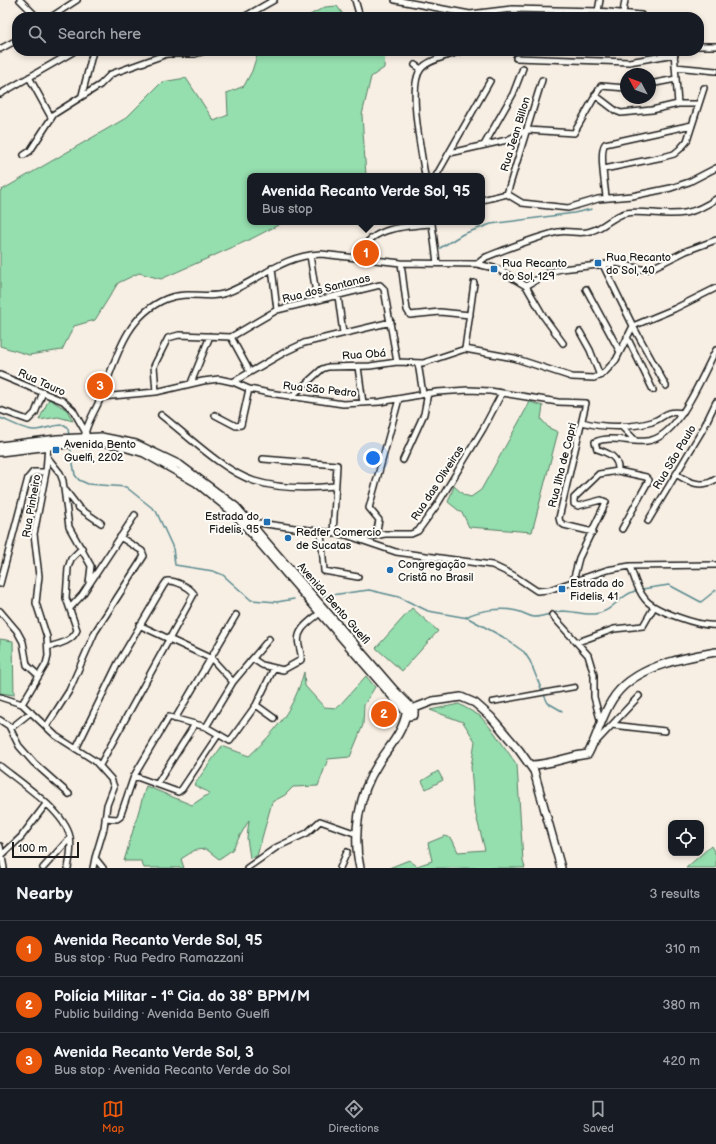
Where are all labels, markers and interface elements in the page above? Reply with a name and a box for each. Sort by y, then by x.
search box [12,12,704,56]
icon: search [26,23,48,45]
text: Search here [58,25,141,44]
north arrow [620,68,656,104]
street label: Rua Jean Billon [498,95,533,173]
popup [247,173,485,225]
text: Avenida Recanto Verde Sol, 95 [262,182,470,201]
text: Bus stop [262,201,313,217]
pin: 1 [353,238,379,268]
place label: Rua Recanto do Sol, 40 [606,251,671,277]
place label: Rua Recanto do Sol, 129 [502,257,567,283]
marker: Rua Recanto do Sol, 40 [593,258,603,268]
marker: Rua Recanto do Sol, 129 [489,264,499,274]
street label: Rua dos Santanas [281,271,372,306]
street label: Rua Obá [342,346,386,363]
street label: Rua Tauro [16,366,68,399]
pin: 3 [87,371,113,401]
street label: Rua São Pedro [282,379,358,400]
street label: Rua Ilha de Capri [546,421,579,509]
street label: Rua São Paulo [650,423,699,492]
place label: Avenida Bento Guelfi, 2202 [64,438,136,464]
street label: Rua das Oliveiras [408,443,467,523]
marker: Avenida Bento Guelfi, 2202 [51,445,61,455]
your location [363,448,383,468]
street label: Rua Pinheiro [20,473,43,539]
place label: Estrada do Fidelis, 95 [205,510,259,536]
marker: Estrada do Fidelis, 95 [262,517,272,527]
place label: Redfer Comercio de Sucatas [296,526,381,552]
marker: Redfer Comercio de Sucatas [283,533,293,543]
place label: Congregação Cristã no Brasil [398,558,474,584]
street label: Avenida Bento Guelfi [295,560,373,647]
marker: Congregação Cristã no Brasil [385,565,395,575]
place label: Estrada do Fidelis, 41 [570,577,624,603]
marker: Estrada do Fidelis, 41 [557,584,567,594]
pin: 2 [371,699,397,729]
map controls [668,820,704,856]
button: locate [668,820,704,856]
scale bar [12,840,79,859]
text: 100 m [18,842,47,855]
text: Nearby [16,884,73,904]
text: 3 results [649,886,700,902]
text: Avenida Recanto Verde Sol, 95 [54,931,262,950]
text: 1 [26,941,32,957]
text: 310 m [665,941,700,957]
text: Bus stop · Rua Pedro Ramazzani [54,950,244,966]
text: Polícia Militar - 1ª Cia. do 38º BPM/M [54,987,310,1006]
text: 2 [25,997,33,1013]
text: 380 m [663,997,700,1013]
text: Public building · Avenida Bento Guelfi [54,1006,270,1022]
text: Avenida Recanto Verde Sol, 3 [54,1043,254,1062]
text: 3 [25,1053,33,1069]
text: 420 m [662,1053,700,1069]
text: Bus stop · Avenida Recanto Verde do Sol [54,1062,290,1078]
tab: Map [102,1098,124,1135]
tab: Directions [328,1098,379,1135]
tab: Saved [583,1098,614,1135]

